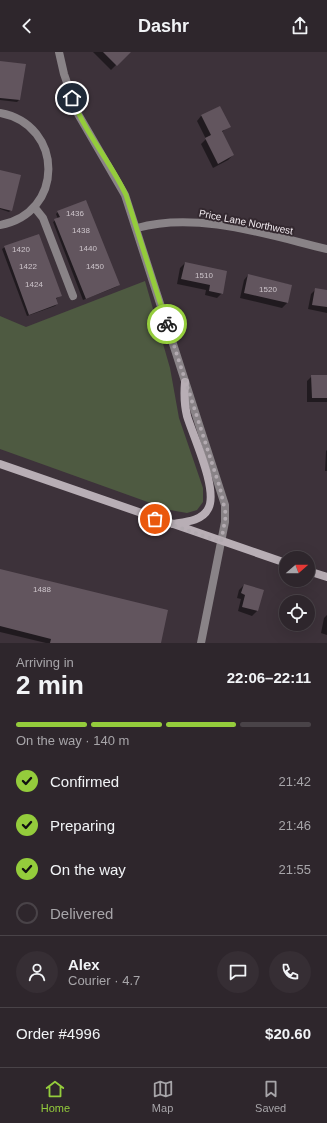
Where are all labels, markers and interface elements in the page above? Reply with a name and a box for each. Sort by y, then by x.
icon: back [16,15,38,37]
icon: share [289,15,311,37]
text: Dashr [138,16,189,36]
pin [55,81,89,115]
icon: home [61,87,83,109]
street label: Price Lane Northwest [198,207,294,237]
house number: 1436 [66,209,84,218]
house number: 1438 [72,226,90,235]
house number: 1440 [79,244,97,253]
house number: 1420 [12,245,30,254]
house number: 1422 [19,262,37,271]
house number: 1450 [86,262,104,271]
house number: 1510 [195,271,213,280]
house number: 1424 [25,280,43,289]
house number: 1520 [259,285,277,294]
courier [147,304,187,344]
icon: bike [156,313,178,335]
pin [138,502,172,536]
icon: bag [144,508,166,530]
north arrow [279,551,315,587]
map controls [279,551,315,631]
house number: 1488 [33,585,51,594]
button: locate [279,595,315,631]
text: Arriving in [16,655,74,670]
text: 22:06–22:11 [227,669,311,686]
text: 2 min [16,670,84,700]
text: On the way · 140 m [16,733,129,748]
icon: check [16,770,38,792]
text: Confirmed [50,773,119,790]
text: 21:42 [278,774,311,789]
icon: check [16,814,38,836]
text: Preparing [50,817,115,834]
text: 21:46 [278,818,311,833]
icon: check [16,858,38,880]
text: On the way [50,861,126,878]
text: 21:55 [278,862,311,877]
text: Delivered [50,905,113,922]
button: person [16,951,58,993]
button: chat [217,951,259,993]
button: phone [269,951,311,993]
text: Alex [68,956,100,973]
text: Courier · 4.7 [68,973,140,988]
text: Order #4996 [16,1025,100,1042]
text: $20.60 [265,1025,311,1042]
tab: Home [41,1078,70,1114]
tab: Map [152,1078,174,1114]
tab: Saved [255,1078,286,1114]

